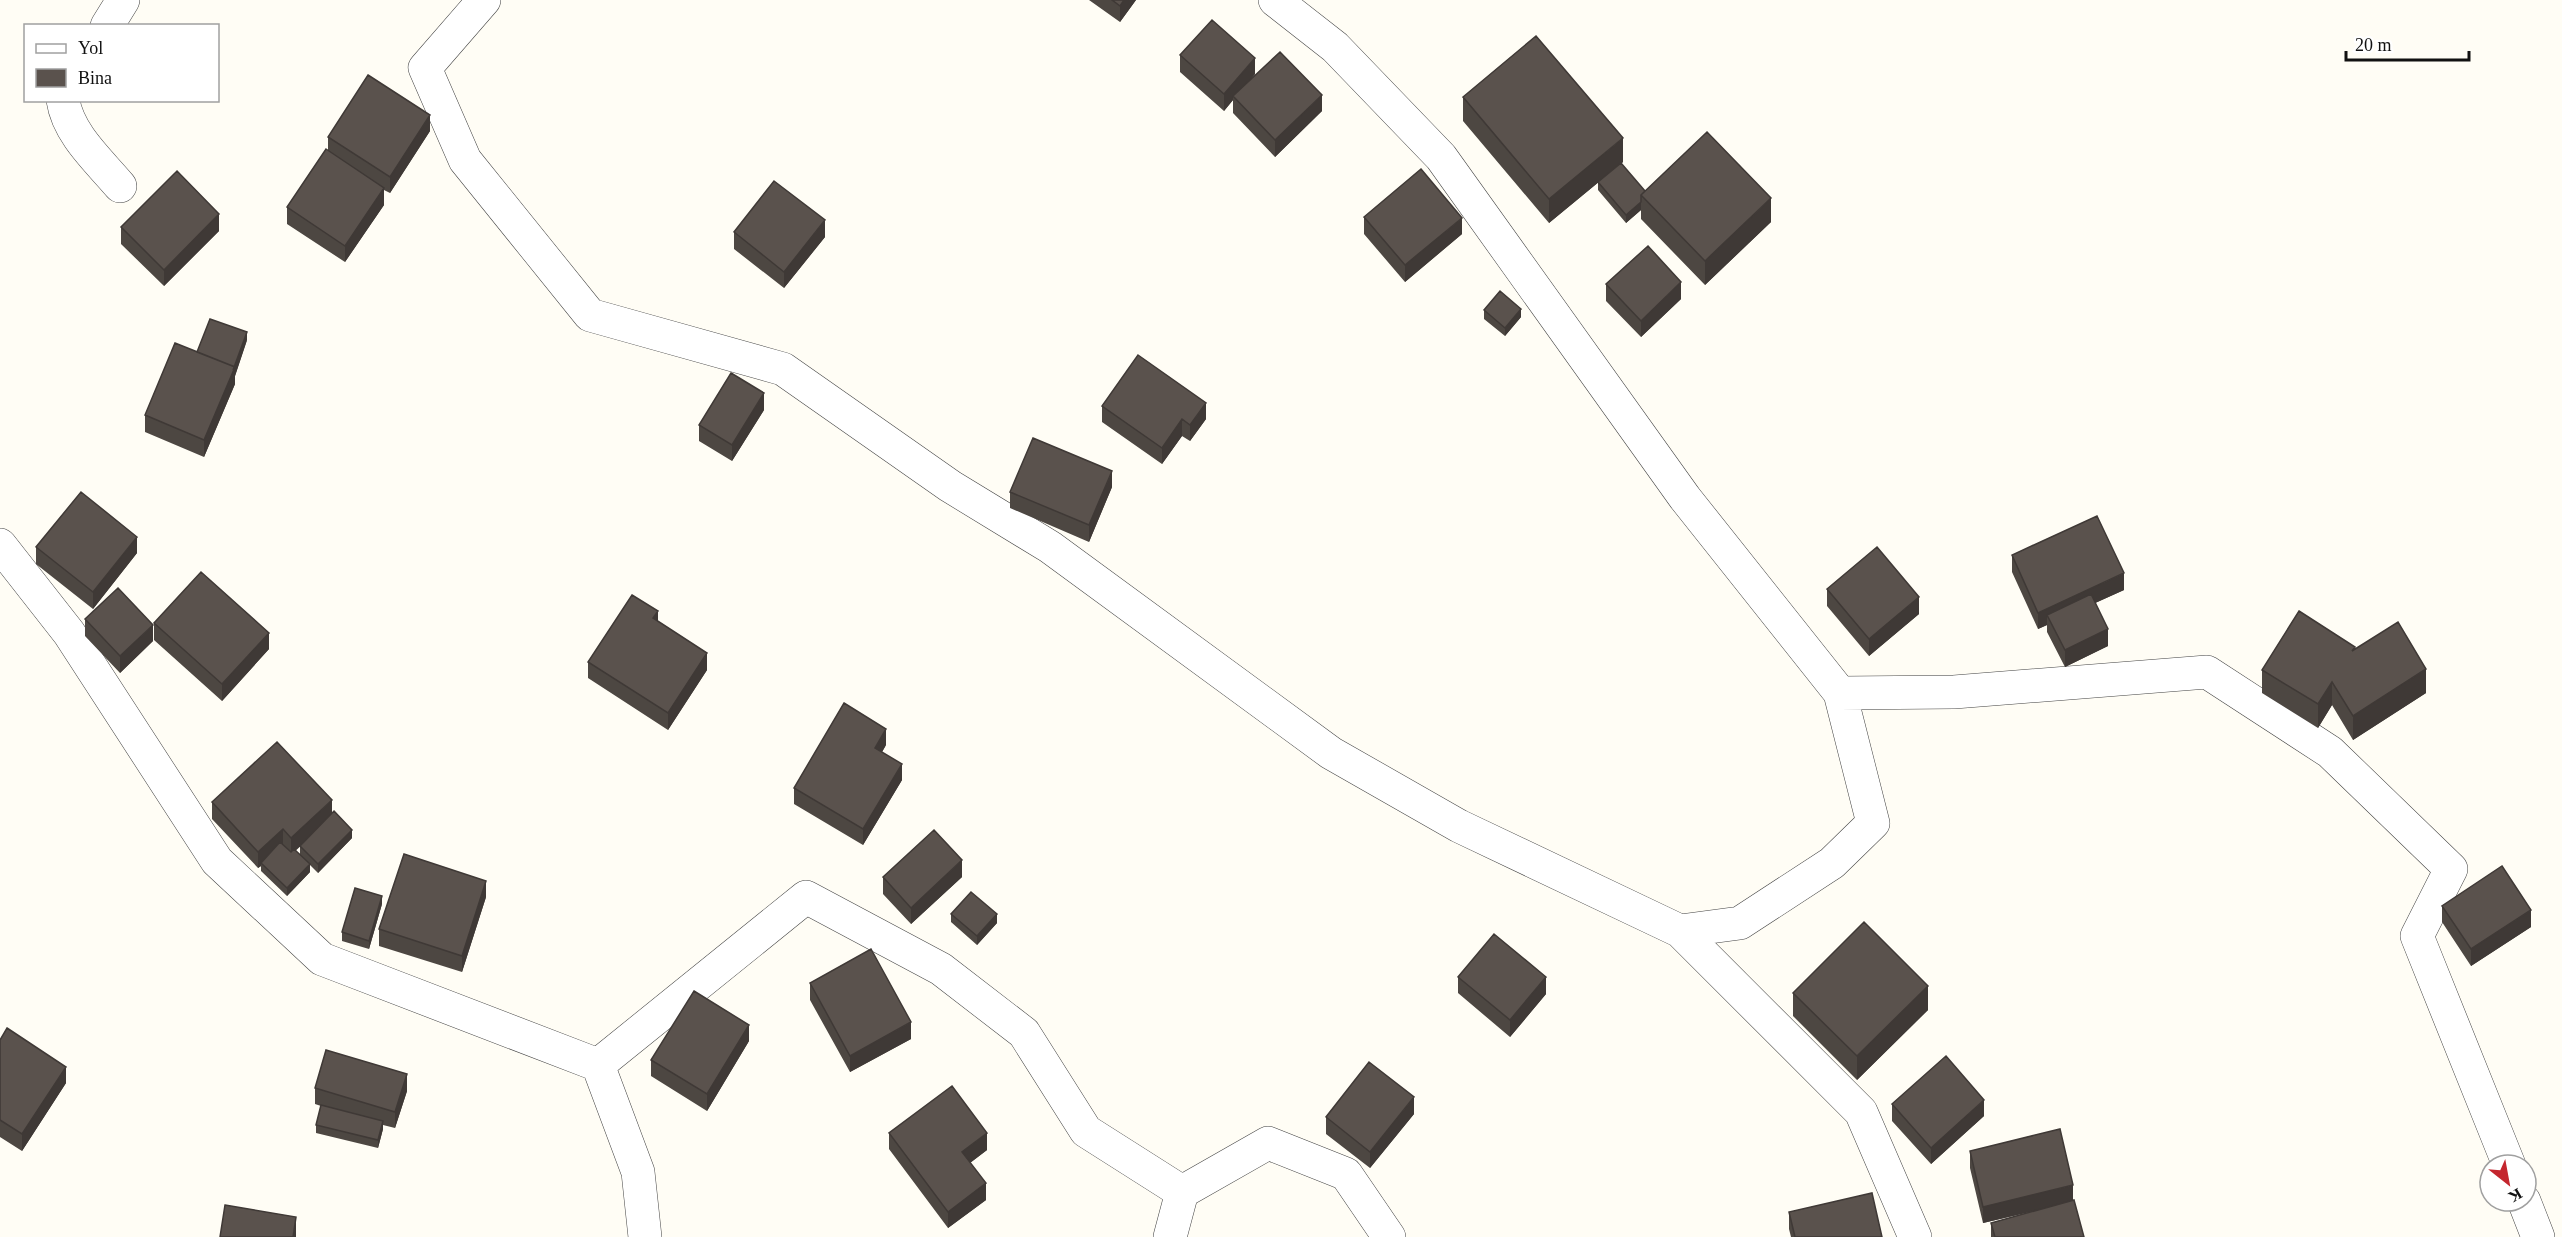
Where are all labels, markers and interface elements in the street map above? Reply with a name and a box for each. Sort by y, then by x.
legend [24,24,219,102]
scale bar [2346,24,2469,62]
text: 20 m [2355,35,2392,55]
text: Yol [78,38,103,58]
text: Bina [78,68,112,88]
north arrow [2478,1153,2538,1213]
text: K [2505,1185,2525,1206]

